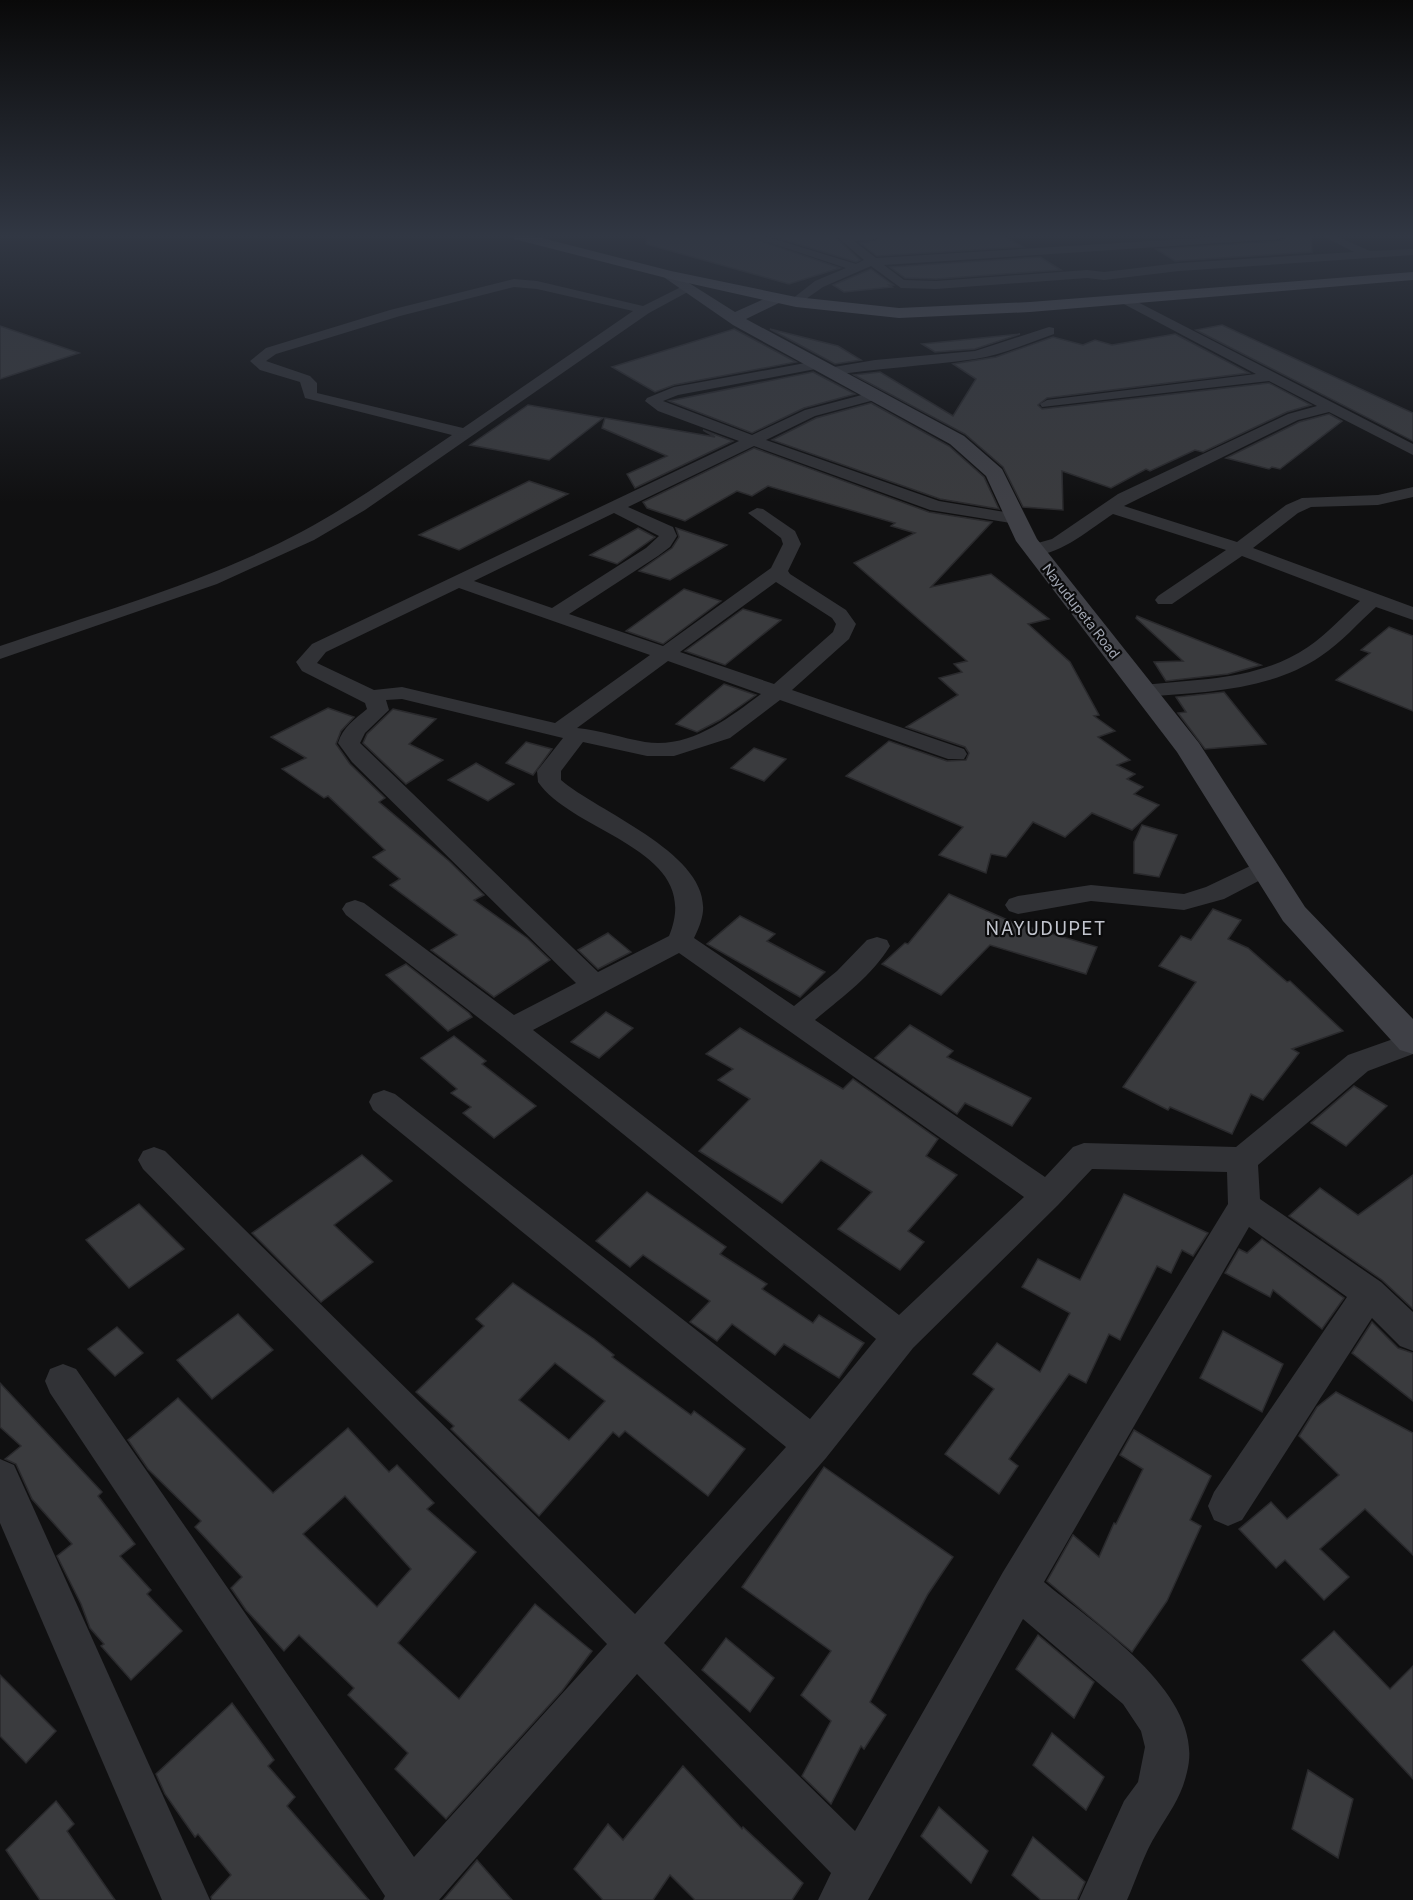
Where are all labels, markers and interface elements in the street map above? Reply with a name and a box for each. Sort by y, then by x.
street label: Nayudupeta Road [1039,560,1123,662]
district label: NAYUDUPET [986,918,1106,939]

